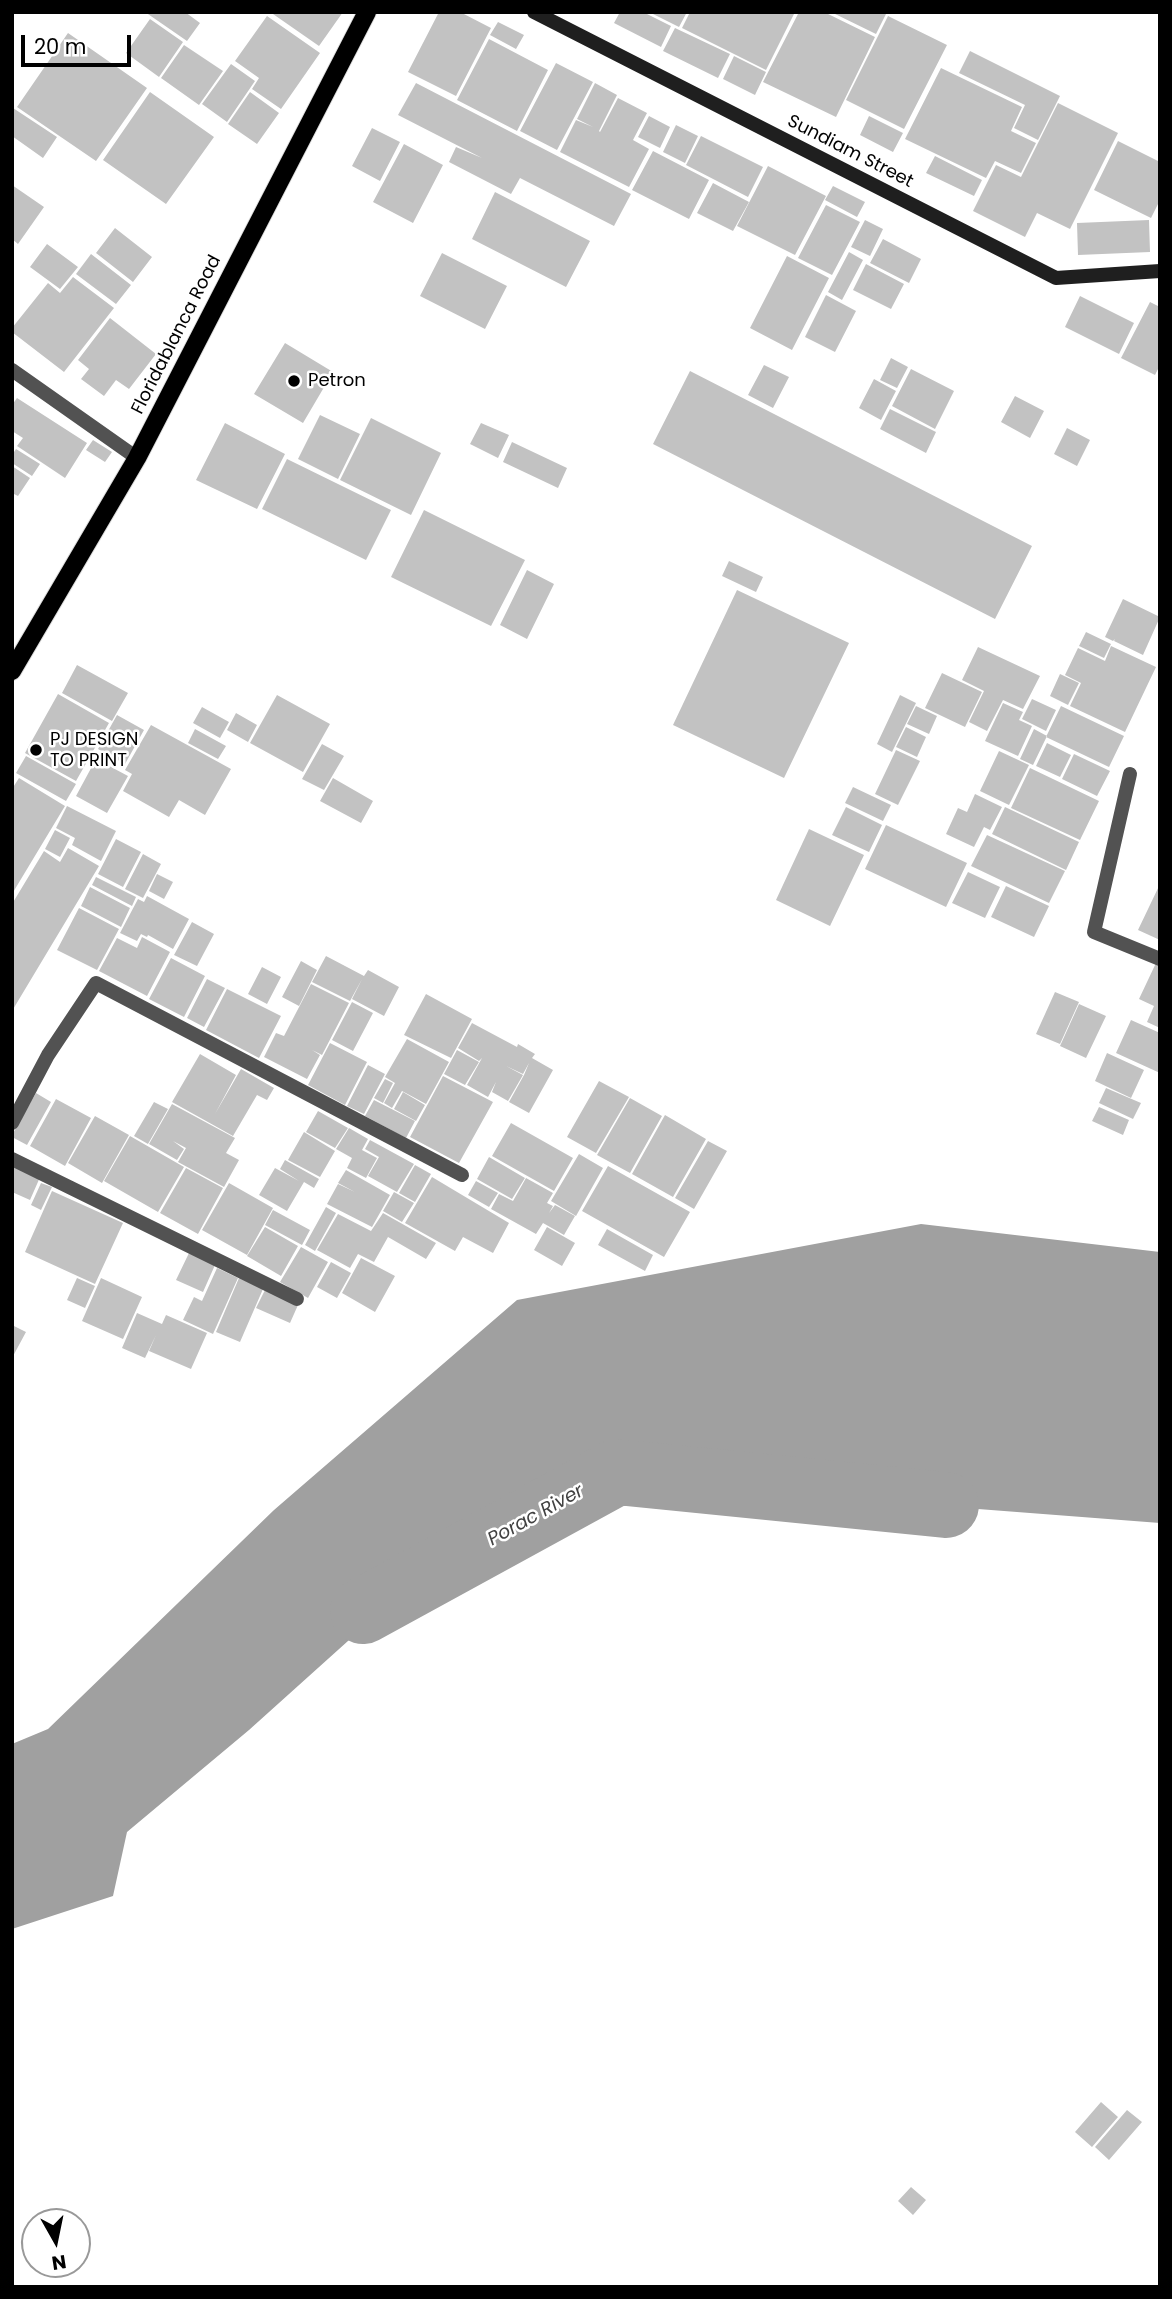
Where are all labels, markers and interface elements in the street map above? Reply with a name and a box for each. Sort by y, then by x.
scale bar [24,21,135,65]
text: 20 m [34,32,87,61]
street label: Sundiam Street [783,111,917,193]
street label: Floridablanca Road [128,252,226,418]
place label: Petron [308,370,366,392]
marker: Petron [286,373,302,389]
place label: PJ DESIGN TO PRINT [50,729,138,772]
marker: PJ DESIGN TO PRINT [28,742,44,758]
water label: Porac River [484,1480,588,1552]
north arrow [21,2208,91,2278]
text: N [50,2248,68,2277]

